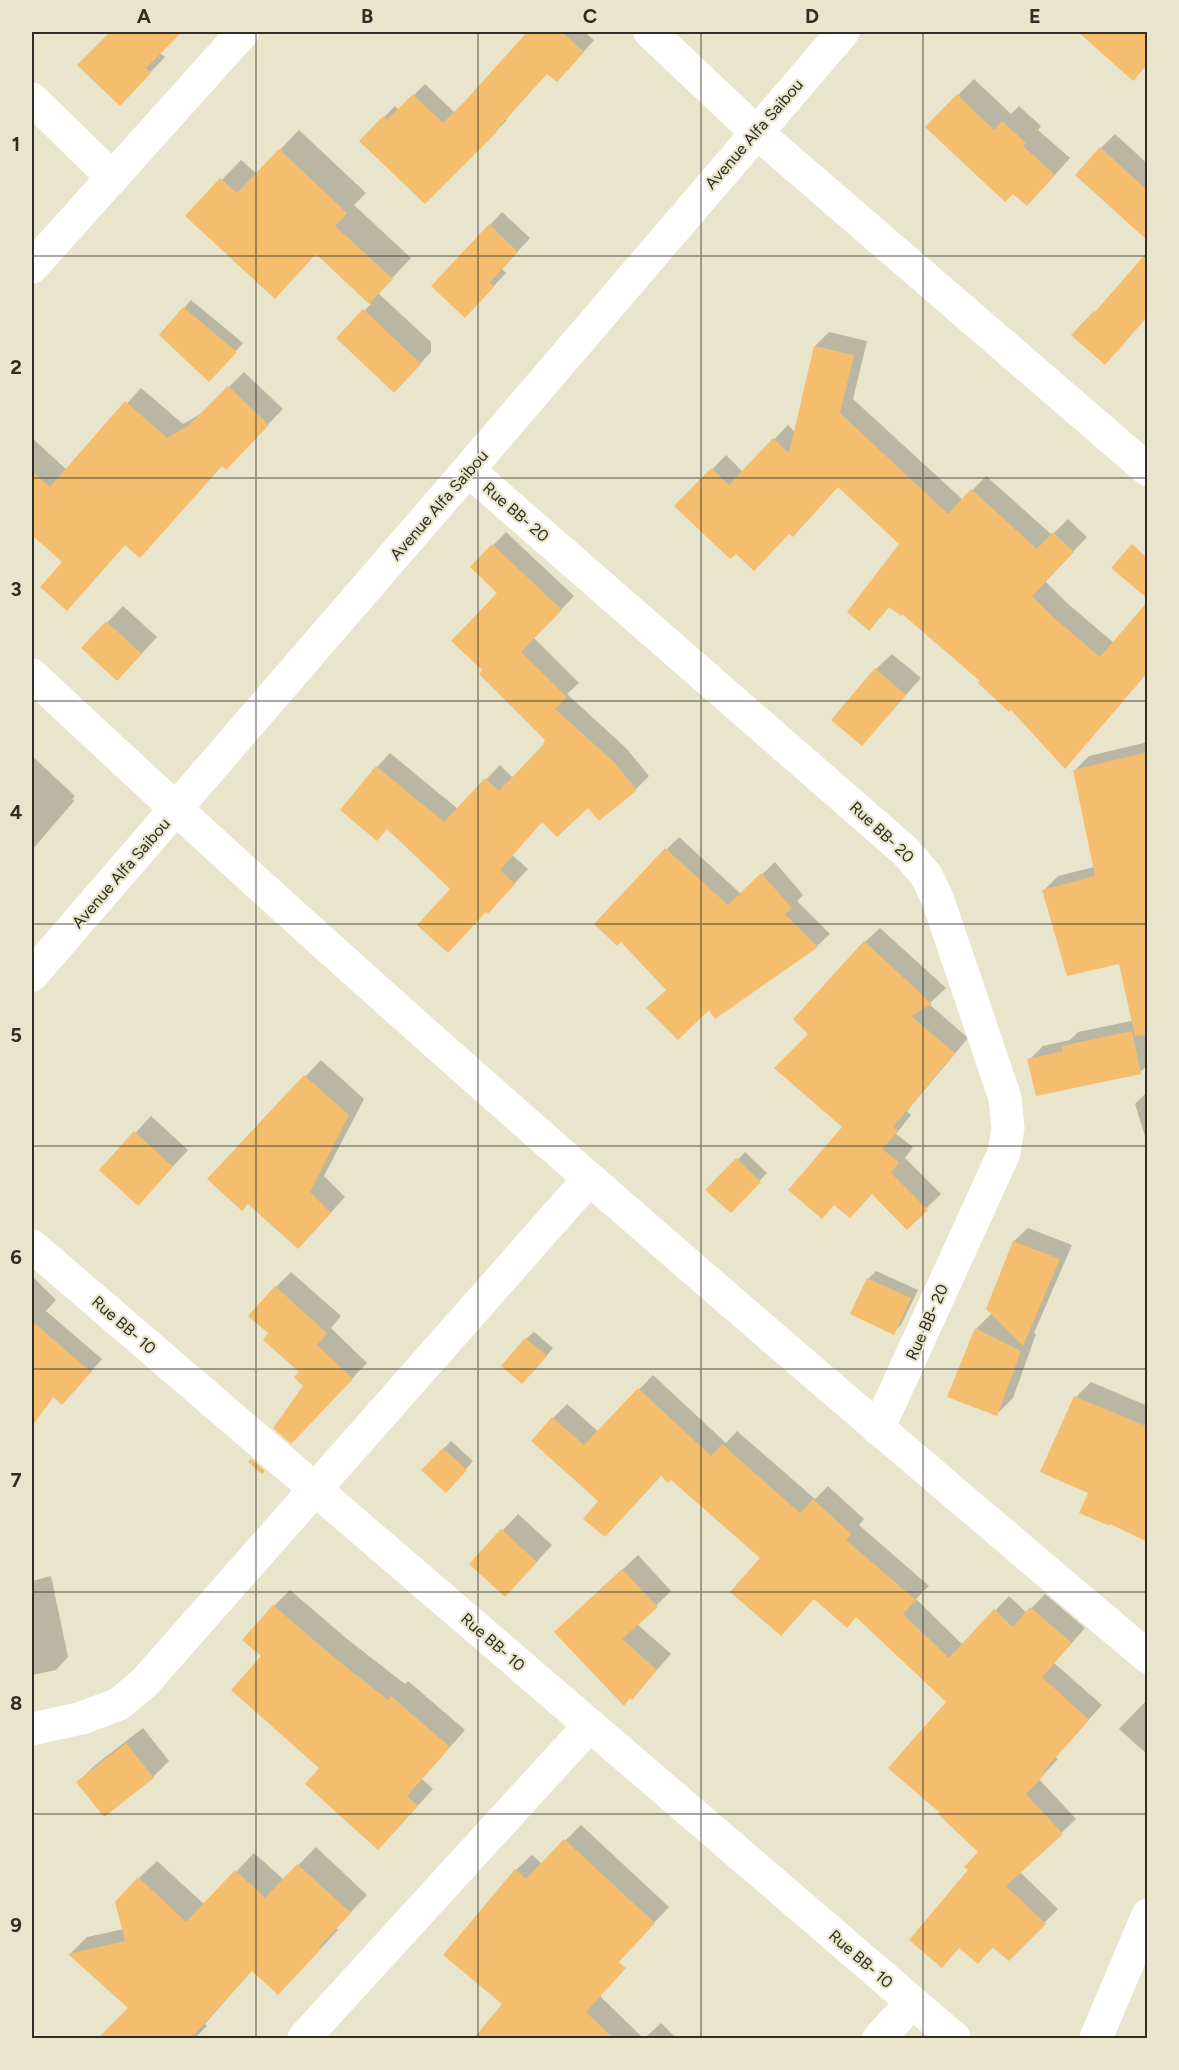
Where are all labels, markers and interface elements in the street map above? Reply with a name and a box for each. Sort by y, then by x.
text: A [137,4,152,28]
text: B [361,4,373,28]
text: C [583,4,597,28]
text: D [805,4,819,28]
text: E [1029,4,1041,28]
street label: Avenue Alfa Saibou [701,75,807,193]
text: 1 [12,132,20,156]
text: 2 [10,355,22,379]
street label: Avenue Alfa Saibou [386,446,492,564]
street label: Rue BB- 20 [479,478,553,546]
text: 3 [10,577,22,601]
street label: Rue BB- 20 [846,797,918,867]
text: 4 [10,800,23,824]
street label: Avenue Alfa Saibou [68,814,174,932]
text: 5 [10,1023,22,1047]
text: 6 [10,1245,22,1269]
street label: Rue BB- 20 [902,1281,952,1363]
street label: Rue BB- 10 [88,1292,160,1358]
text: 7 [10,1468,22,1492]
street label: Rue BB- 10 [457,1609,529,1675]
text: 8 [10,1691,22,1715]
text: 9 [10,1913,22,1937]
street label: Rue BB- 10 [825,1926,897,1992]

